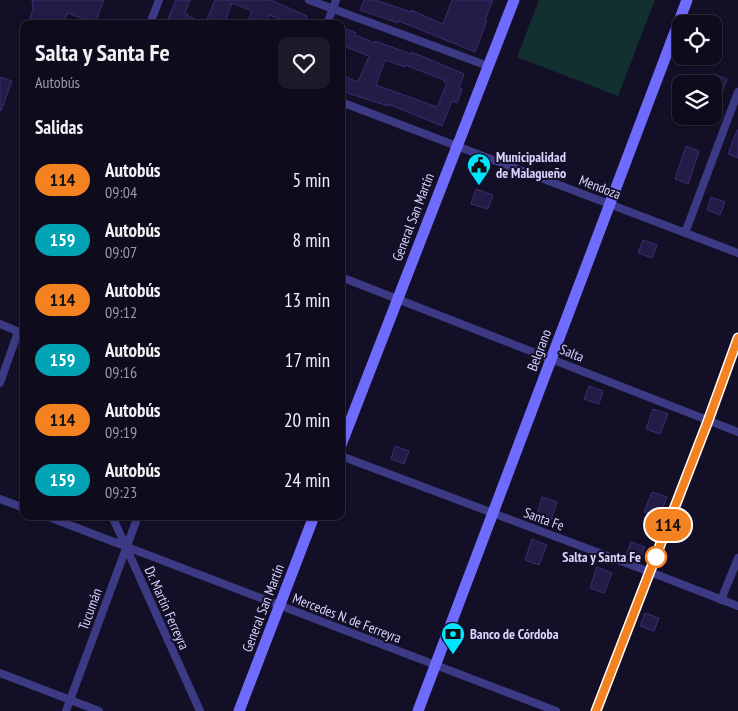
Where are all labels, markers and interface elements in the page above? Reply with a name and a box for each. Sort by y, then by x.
map controls [672,15,722,125]
button: locate [672,15,722,65]
text: Salta y Santa Fe [35,37,170,68]
button: heart [278,37,330,89]
text: Autobús [35,72,80,92]
button: layers [672,75,722,125]
text: Salidas [35,115,83,139]
place label: Municipalidad de Malagueño [496,148,566,182]
public building icon: Municipalidad de Malagueño [466,152,492,186]
text: Autobús [105,158,161,182]
text: 114 [50,168,75,191]
text: 5 min [293,168,330,192]
street label: General San Martín [388,171,438,263]
street label: Mendoza [576,171,624,203]
text: 09:04 [105,182,137,202]
text: Autobús [105,218,161,242]
text: 159 [50,228,75,251]
text: 8 min [293,228,330,252]
text: 09:07 [105,242,137,262]
text: Autobús [105,278,161,302]
text: 114 [50,288,75,311]
text: 13 min [284,288,330,312]
text: 09:12 [105,302,137,322]
street label: Belgrano [523,327,555,373]
text: Autobús [105,338,161,362]
street label: Salta [557,340,587,366]
text: 159 [50,348,75,371]
text: 17 min [285,348,330,372]
text: 09:16 [105,362,137,382]
text: Autobús [105,398,161,422]
text: 114 [50,408,75,431]
text: 20 min [284,408,330,432]
text: 09:19 [105,422,137,442]
text: Autobús [105,458,161,482]
text: 159 [50,468,75,491]
text: 24 min [284,468,330,492]
text: 09:23 [105,482,137,502]
street label: Santa Fe [521,503,567,535]
line badge: 114 [639,509,697,541]
text: 114 [655,513,681,536]
marker: Salta y Santa Fe [645,546,667,568]
place label: Salta y Santa Fe [562,548,641,566]
street label: General San Martín [238,562,288,654]
street label: Dr. Martin Ferreyra [141,564,193,652]
street label: Tucumán [74,586,106,632]
street label: Mercedes N. de Ferreyra [290,589,404,647]
bank icon: Banco de Córdoba [440,621,466,655]
place label: Banco de Córdoba [470,625,559,643]

